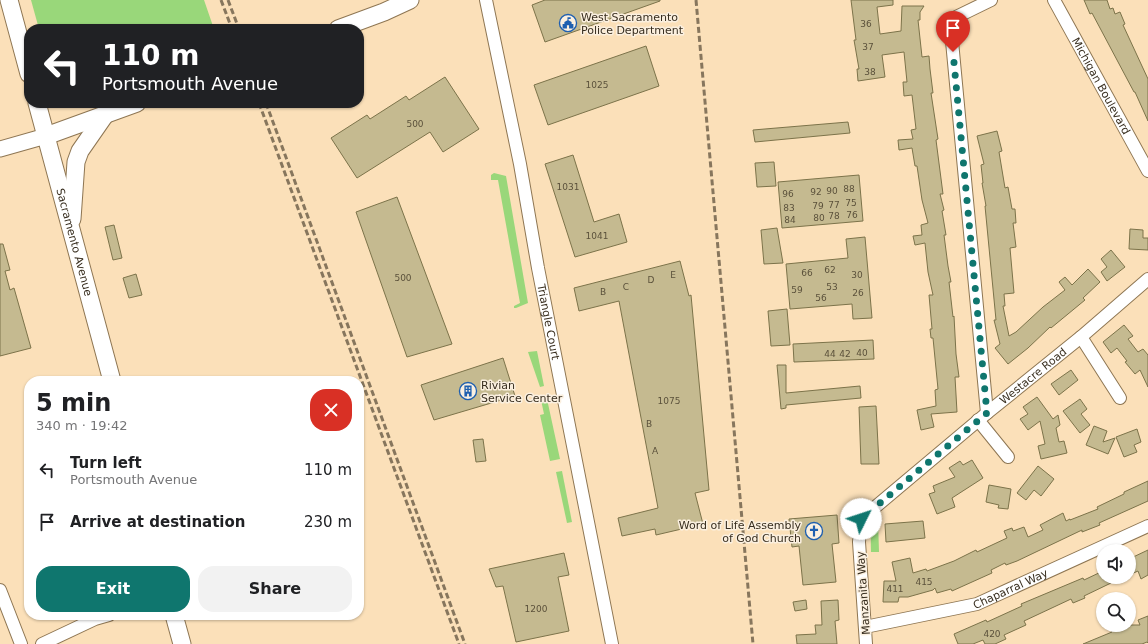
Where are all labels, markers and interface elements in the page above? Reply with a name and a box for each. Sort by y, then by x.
place label: West Sacramento Police Department [581,11,684,37]
pin [936,11,970,52]
public building icon: West Sacramento Police Department [558,13,578,33]
icon: arrive [942,17,964,39]
house number: 36 [860,19,872,29]
street label: Michigan Boulevard [1069,35,1133,137]
text: 110 m [102,39,199,72]
icon: left [36,40,88,92]
house number: 37 [862,42,874,52]
house number: 38 [864,67,876,77]
text: Portsmouth Avenue [102,73,278,94]
house number: 1025 [586,80,608,90]
house number: 500 [406,119,424,129]
house number: 1031 [557,182,579,192]
house number: 88 [843,184,855,194]
house number: 90 [826,186,838,196]
street label: Sacramento Avenue [53,187,95,298]
house number: 92 [810,187,822,197]
house number: 96 [782,189,794,199]
house number: 75 [845,198,857,208]
house number: 77 [828,200,840,210]
house number: 79 [812,201,824,211]
house number: 83 [783,203,795,213]
house number: 76 [846,210,858,220]
house number: 78 [828,211,840,221]
house number: 80 [813,213,825,223]
house number: 84 [784,215,796,225]
house number: 1041 [586,231,608,241]
house number: 62 [824,265,836,275]
house number: 66 [801,268,813,278]
house number: E [670,270,676,280]
house number: 30 [851,270,863,280]
house number: 500 [394,273,412,283]
house number: D [648,275,655,285]
street label: Triangle Court [534,282,562,362]
house number: C [623,282,629,292]
house number: 53 [826,282,838,292]
house number: 59 [791,285,803,295]
house number: B [600,287,606,297]
house number: 26 [852,288,864,298]
house number: 56 [815,293,827,303]
street label: Westacre Road [997,345,1069,407]
house number: 40 [856,348,868,358]
house number: 44 [824,349,836,359]
house number: 42 [839,349,851,359]
place label: Rivian Service Center [481,379,563,405]
building icon: Rivian Service Center [458,381,478,401]
text: 5 min [36,389,111,417]
button: close [310,389,352,431]
house number: 1075 [658,396,680,406]
text: 340 m · 19:42 [36,418,127,433]
house number: B [646,419,652,429]
house number: A [652,446,659,456]
text: Turn left [70,454,142,472]
icon: left [36,459,58,481]
text: 110 m [304,461,352,479]
text: Portsmouth Avenue [70,472,197,487]
position arrow [840,498,882,540]
icon: arrive [36,511,58,533]
text: Arrive at destination [70,513,245,531]
text: 230 m [304,513,352,531]
place label: Word of Life Assembly of God Church [679,519,801,545]
church icon: Word of Life Assembly of God Church [804,521,824,541]
map controls [1096,544,1136,632]
button: sound [1096,544,1136,584]
street label: Manzanita Way [854,550,873,635]
button: Exit [36,566,190,612]
button: Share [198,566,352,612]
street label: Chaparral Way [971,566,1050,612]
house number: 415 [915,577,933,587]
house number: 411 [886,584,904,594]
button: search [1096,592,1136,632]
house number: 1200 [525,604,548,614]
house number: 420 [983,629,1001,639]

